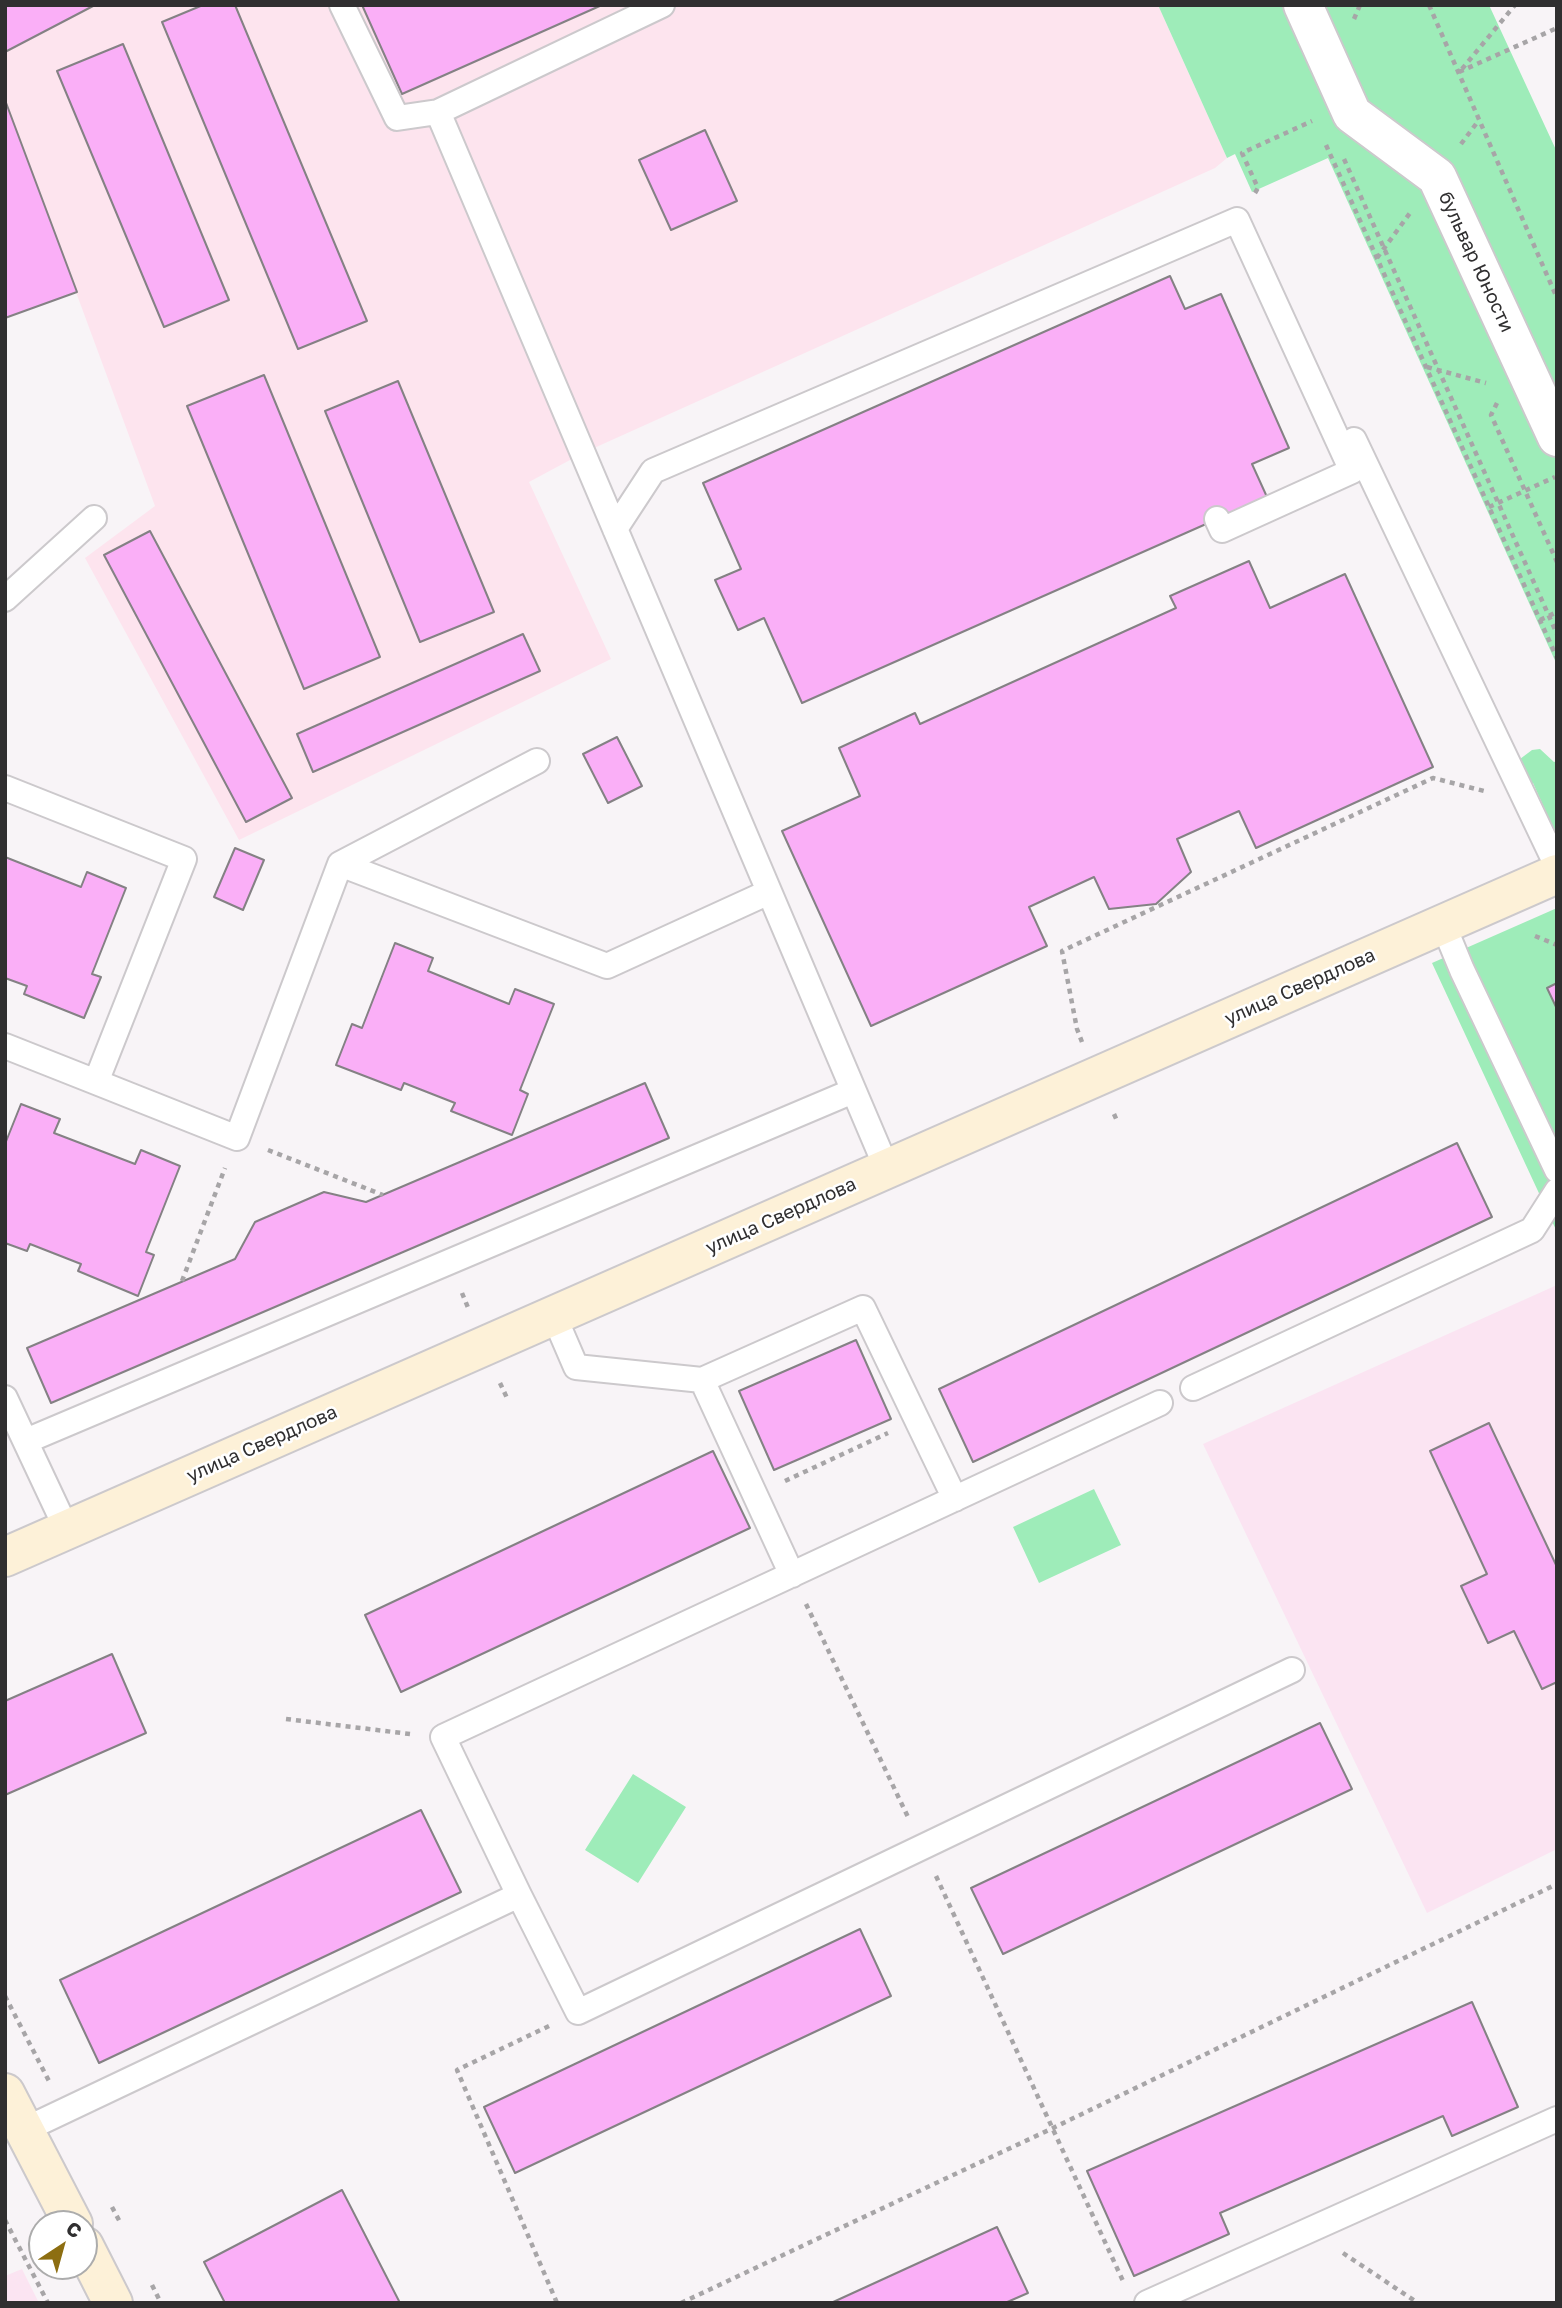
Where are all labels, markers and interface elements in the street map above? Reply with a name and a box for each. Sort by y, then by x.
street label: бульвар Юности [1433,188,1519,336]
street label: улица Свердлова [1221,944,1379,1030]
street label: улица Свердлова [702,1173,860,1259]
street label: улица Свердлова [183,1401,341,1487]
north arrow [28,2210,98,2280]
text: С [62,2216,87,2242]

